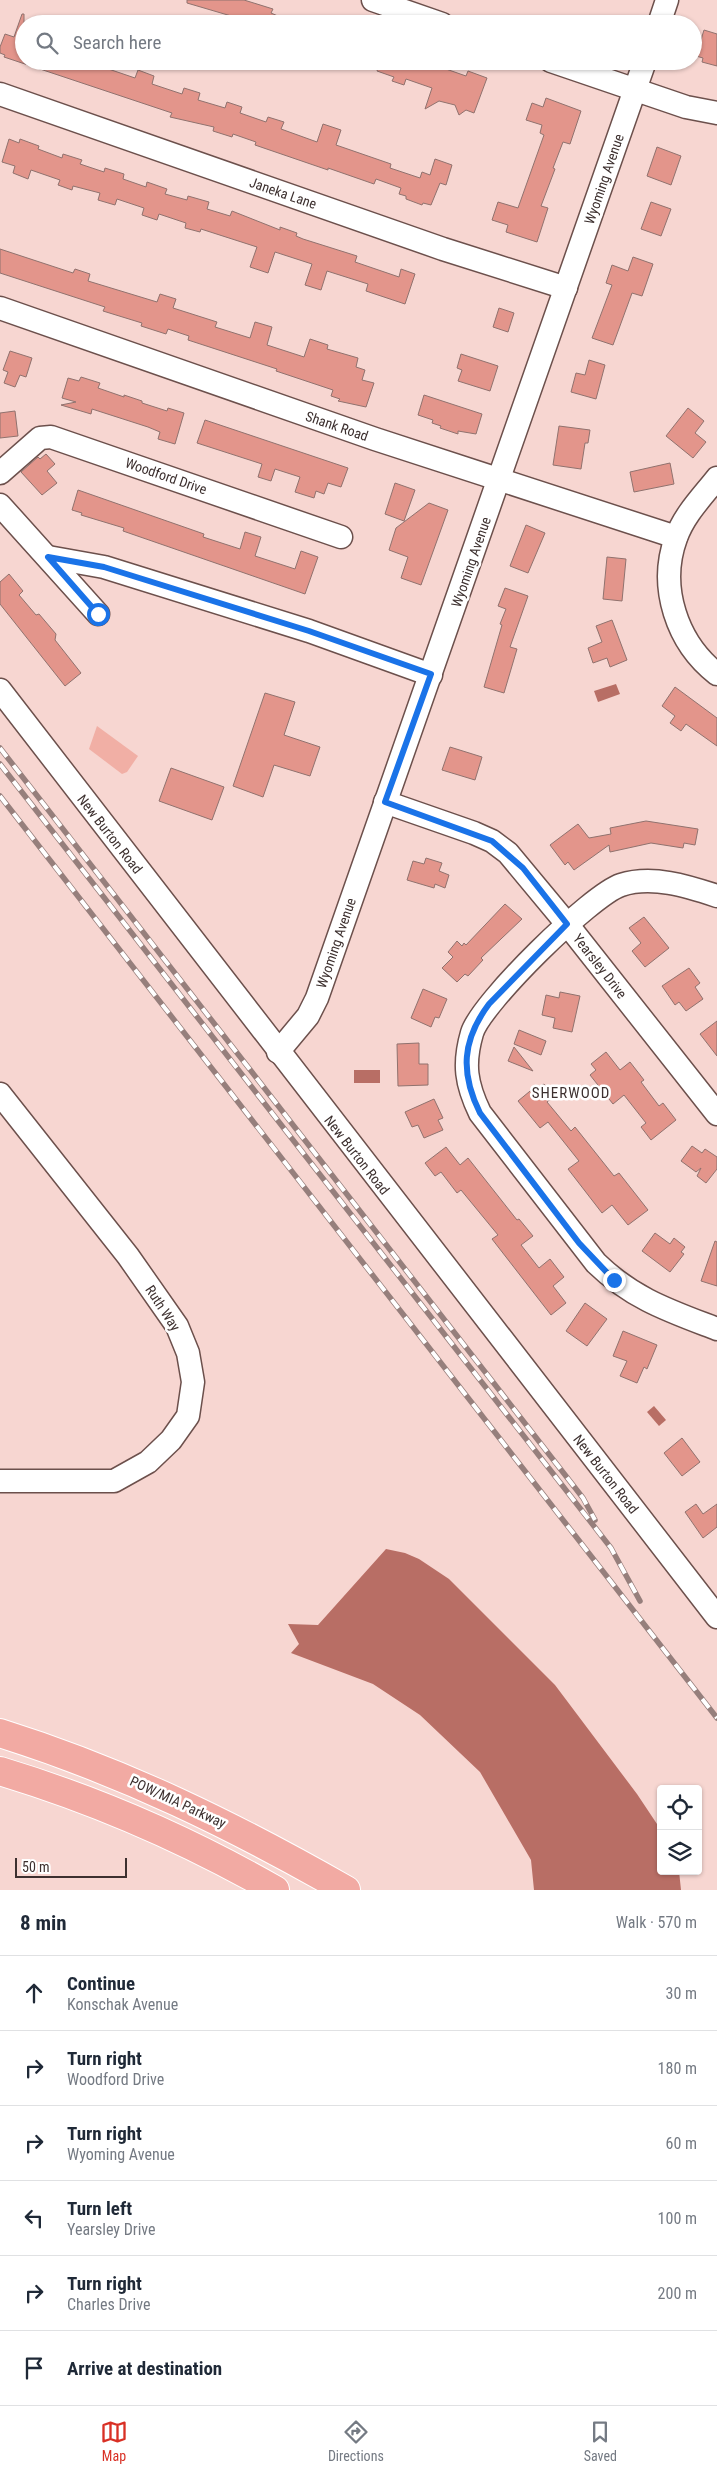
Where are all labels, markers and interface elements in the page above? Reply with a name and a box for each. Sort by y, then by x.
search box [15,15,702,70]
icon: search [33,29,61,57]
text: Search here [73,31,161,54]
street label: Wyoming Avenue [581,131,627,226]
street label: Janeka Lane [247,174,319,212]
street label: Shank Road [304,408,370,444]
street label: Woodford Drive [123,455,209,498]
street label: Wyoming Avenue [448,514,494,609]
route start [87,603,110,626]
street label: New Burton Road [74,791,146,877]
street label: Wyoming Avenue [313,895,359,990]
street label: Yearsley Drive [570,931,630,1002]
district label: SHERWOOD [532,1084,610,1102]
street label: New Burton Road [321,1112,393,1198]
route end [603,1269,626,1292]
street label: Ruth Way [142,1282,184,1334]
street label: New Burton Road [570,1431,642,1517]
street label: POW/MIA Parkway [127,1773,229,1831]
map controls [657,1785,702,1875]
button: locate [657,1785,702,1830]
button: layers [657,1830,702,1875]
scale bar [15,1855,128,1878]
text: 50 m [22,1859,50,1875]
text: 8 min [20,1911,67,1935]
text: Walk · 570 m [616,1913,697,1932]
text: Continue [67,1972,135,1995]
icon: ahead [20,1979,48,2007]
text: 30 m [665,1984,697,2003]
text: Konschak Avenue [67,1995,178,2014]
text: Turn right [67,2047,142,2070]
icon: right [20,2054,48,2082]
text: 180 m [658,2059,697,2078]
text: Woodford Drive [67,2070,164,2089]
text: Turn right [67,2122,142,2145]
icon: right [20,2129,48,2157]
text: 60 m [665,2134,697,2153]
text: Wyoming Avenue [67,2145,175,2164]
text: Turn left [67,2197,132,2220]
icon: left [20,2204,48,2232]
text: 100 m [658,2209,697,2228]
text: Yearsley Drive [67,2220,156,2239]
text: Turn right [67,2272,142,2295]
icon: right [20,2279,48,2307]
text: 200 m [658,2284,697,2303]
text: Charles Drive [67,2295,150,2314]
icon: arrive [20,2354,48,2382]
text: Arrive at destination [67,2357,222,2380]
tab: Map [100,2418,128,2464]
tab: Directions [328,2418,384,2464]
tab: Saved [584,2418,617,2464]

